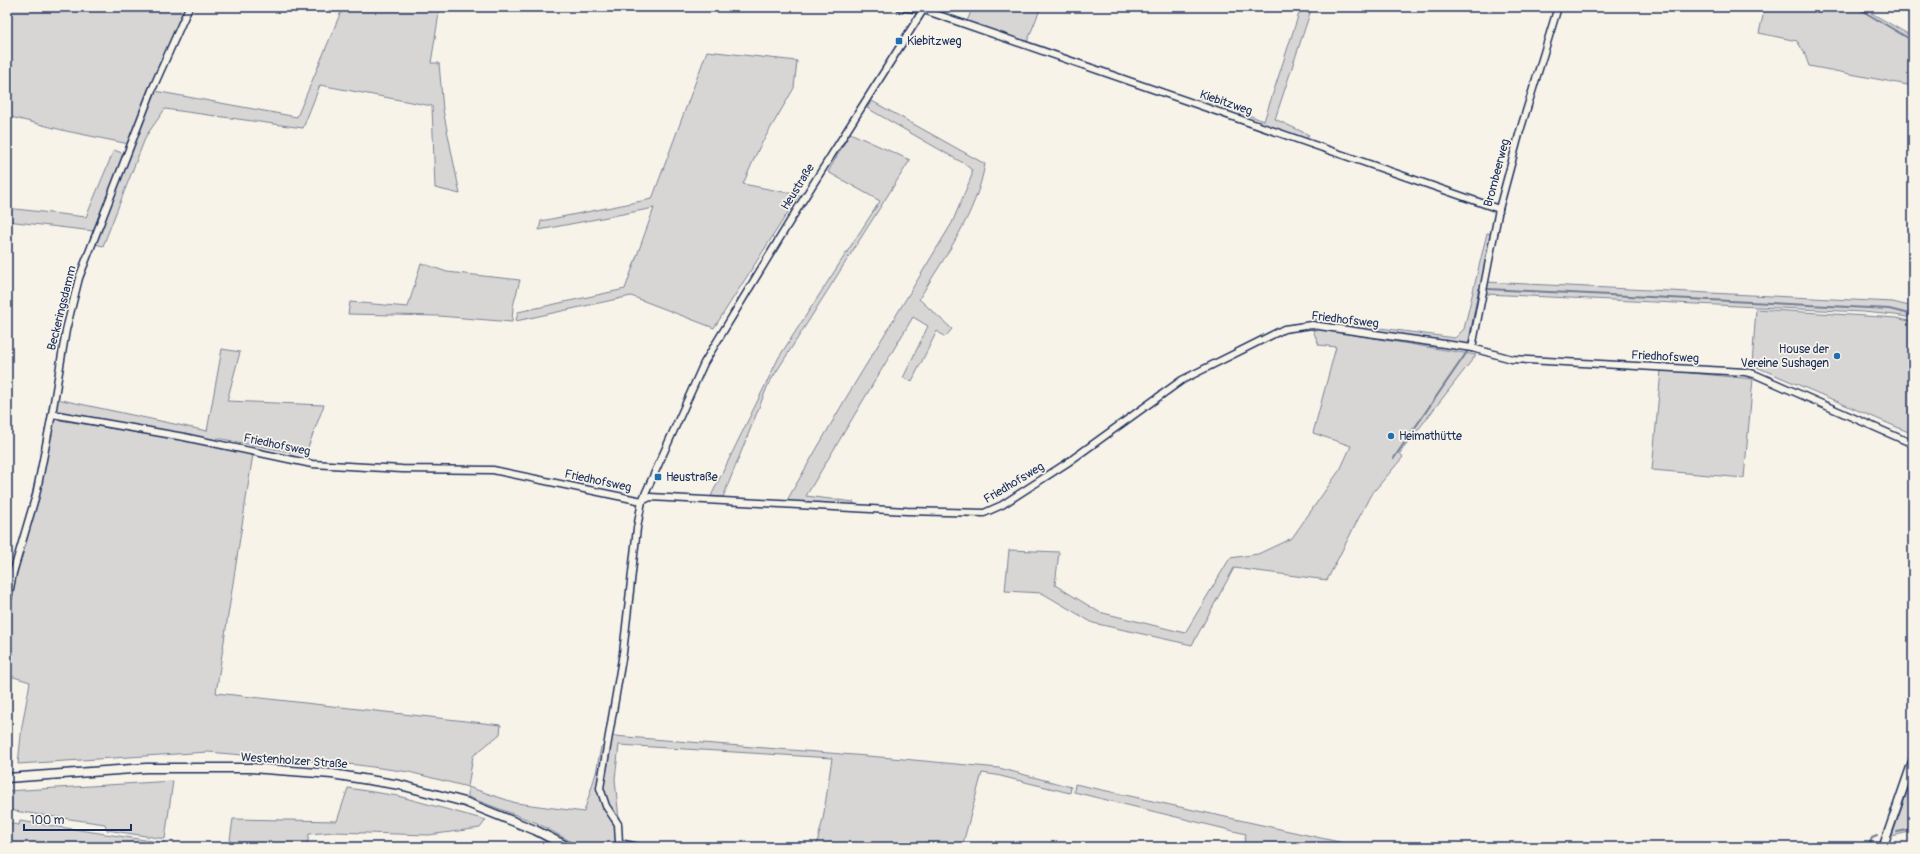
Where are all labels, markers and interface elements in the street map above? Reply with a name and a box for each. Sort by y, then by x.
place label: Kiebitzweg [907,34,961,49]
marker: Kiebitzweg [894,36,904,46]
street label: Kiebitzweg [1198,87,1254,119]
street label: Brombeerweg [1481,137,1513,209]
street label: Heustraße [778,161,818,213]
street label: Beckeringsdamm [44,264,80,352]
street label: Friedhofsweg [1310,308,1380,332]
place label: House der Vereine Sushagen [1740,342,1830,371]
street label: Friedhofsweg [1631,348,1699,366]
marker: House der Vereine Sushagen [1832,351,1842,361]
place label: Heimathütte [1399,429,1462,444]
street label: Friedhofsweg [242,431,312,459]
marker: Heimathütte [1386,431,1396,441]
street label: Friedhofsweg [981,459,1047,507]
street label: Friedhofsweg [563,467,633,495]
place label: Heustraße [666,470,718,485]
marker: Heustraße [653,472,663,482]
street label: Westenholzer Straße [240,750,348,772]
scale bar [24,806,131,832]
text: 100 m [30,813,65,828]

